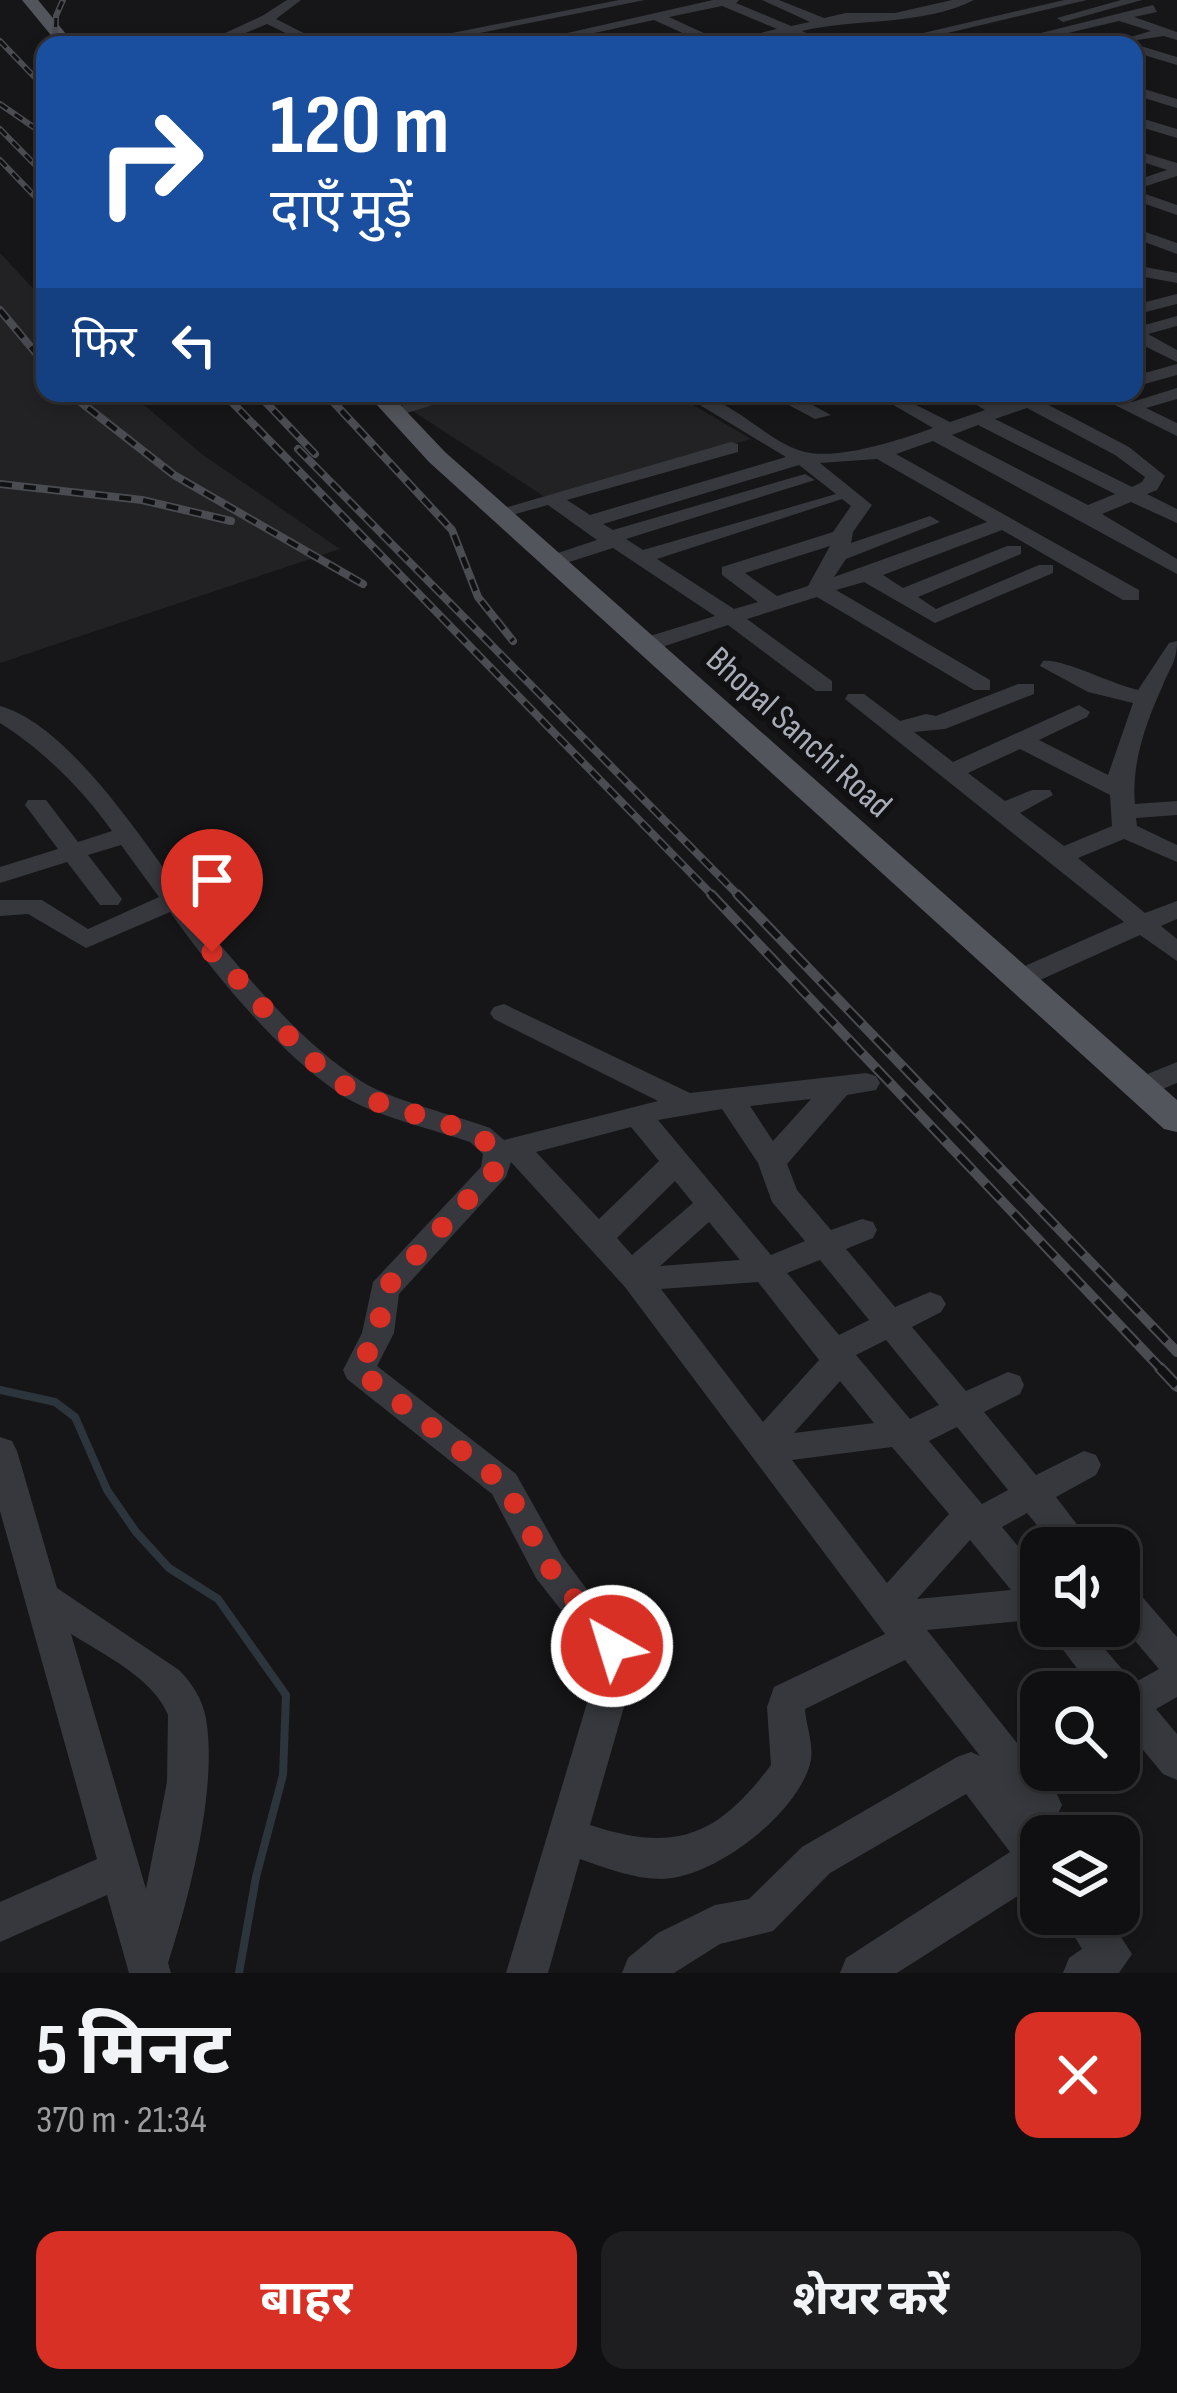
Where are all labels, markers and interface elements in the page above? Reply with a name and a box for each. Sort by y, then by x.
text: 120 m [270,76,449,177]
icon: right [72,84,228,240]
text: दाएँ मुड़ें [270,178,412,243]
icon: left [161,312,227,378]
text: फिर [72,316,137,371]
street label: Bhopal Sanchi Road [697,638,900,827]
pin [161,829,263,952]
icon: arrive [179,847,245,913]
map controls [1020,1527,1140,1935]
button: sound [1020,1527,1140,1647]
position arrow [549,1583,675,1709]
button: search [1020,1671,1140,1791]
button: layers [1020,1815,1140,1935]
text: 5 मिनट [36,2008,230,2095]
button: close [1015,2012,1141,2138]
text: 370 m · 21:34 [36,2097,207,2144]
button: बाहर [36,2231,577,2369]
button: शेयर करें [601,2231,1141,2369]

